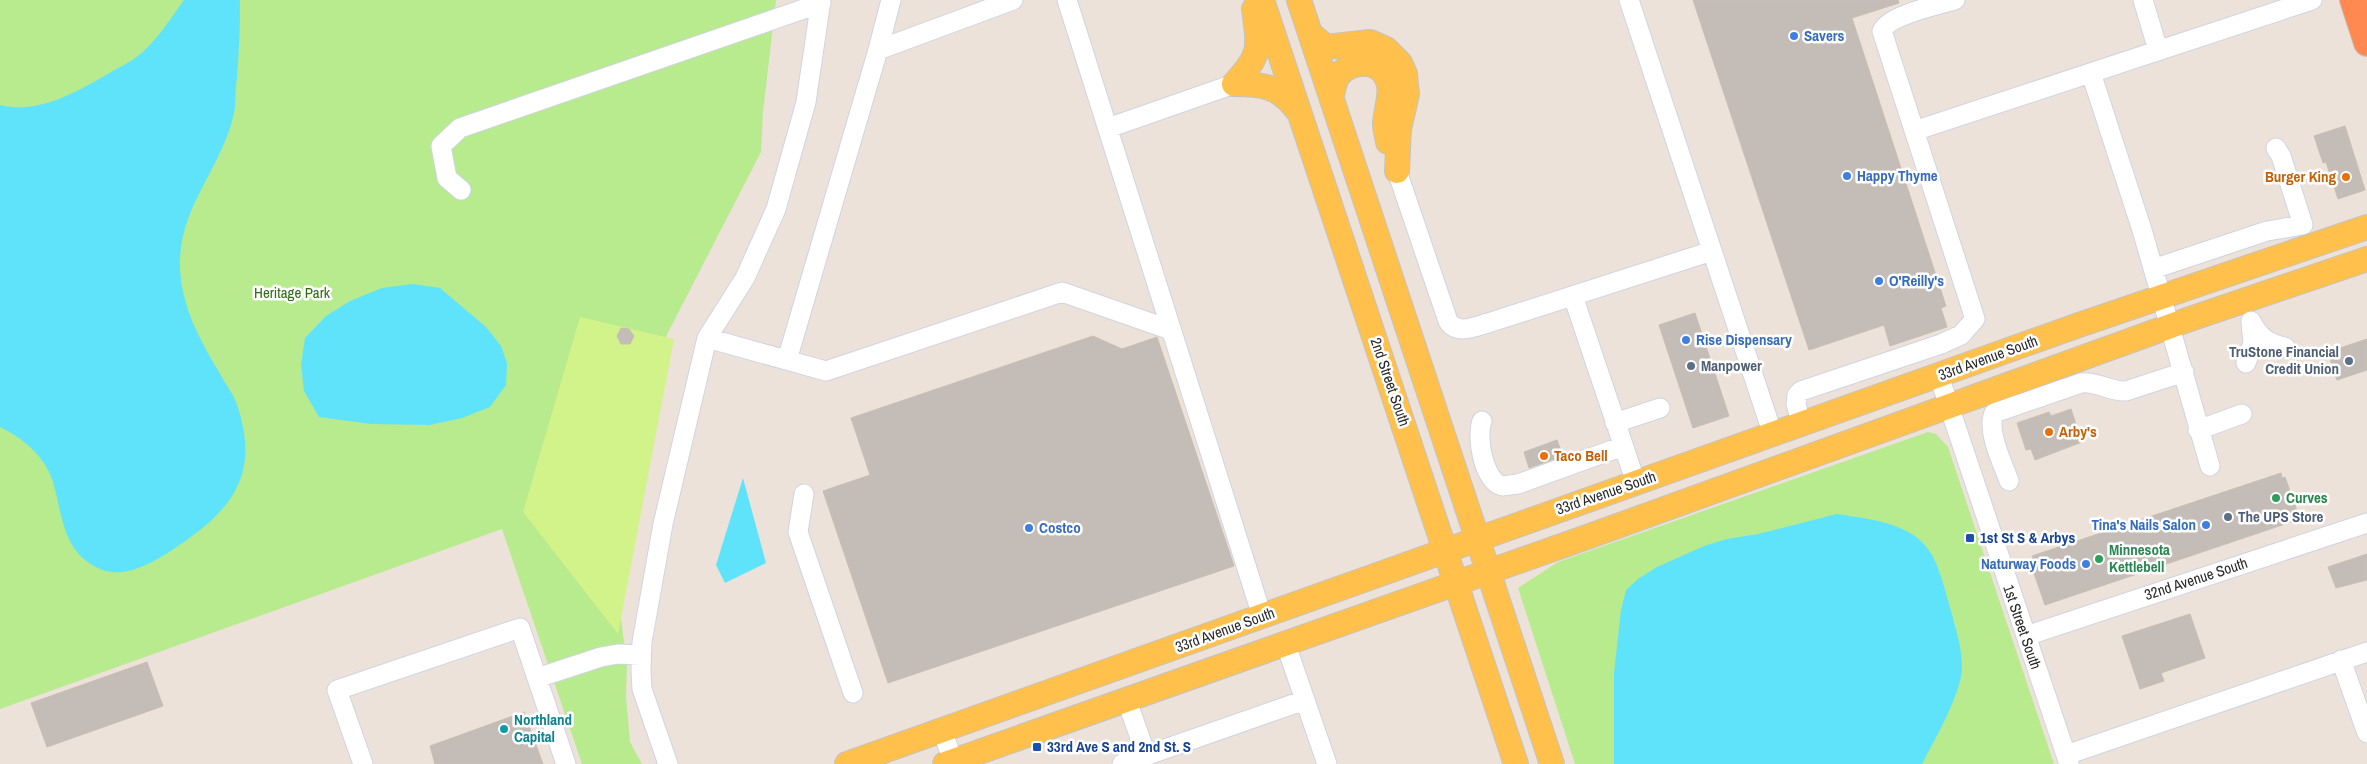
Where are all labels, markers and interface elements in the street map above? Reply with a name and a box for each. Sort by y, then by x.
place label: Savers [1804,25,1845,46]
marker: Savers [1788,30,1800,42]
place label: Happy Thyme [1857,165,1938,186]
place label: Burger King [2265,166,2336,187]
marker: Happy Thyme [1841,170,1853,182]
marker: Burger King [2340,171,2352,183]
place label: O'Reilly's [1889,270,1944,291]
marker: O'Reilly's [1873,275,1885,287]
park label: Heritage Park [254,282,331,303]
place label: Rise Dispensary [1696,329,1792,350]
street label: 33rd Avenue South [1935,330,2040,385]
marker: Rise Dispensary [1680,334,1692,346]
street label: 2nd Street South [1366,335,1415,429]
place label: TruStone Financial Credit Union [2229,341,2339,379]
place label: Manpower [1701,355,1762,376]
marker: TruStone Financial Credit Union [2343,355,2355,367]
marker: Manpower [1685,360,1697,372]
place label: Arby's [2059,421,2097,442]
marker: Arby's [2043,426,2055,438]
place label: Taco Bell [1554,445,1608,466]
marker: Taco Bell [1538,450,1550,462]
street label: 33rd Avenue South [1553,466,1659,519]
place label: Curves [2286,487,2328,508]
marker: Curves [2270,492,2282,504]
place label: The UPS Store [2238,506,2324,527]
marker: The UPS Store [2222,511,2234,523]
place label: Tina's Nails Salon [2091,514,2196,535]
place label: Costco [1039,517,1081,538]
marker: Tina's Nails Salon [2200,519,2212,531]
marker: Costco [1023,522,1035,534]
place label: 1st St S & Arbys [1980,527,2075,548]
marker: 1st St S & Arbys [1964,532,1976,544]
place label: Minnesota Kettlebell [2109,539,2170,577]
street label: 32nd Avenue South [2142,552,2250,605]
place label: Naturway Foods [1981,553,2076,574]
marker: Minnesota Kettlebell [2093,553,2105,565]
marker: Naturway Foods [2080,558,2092,570]
street label: 1st Street South [1998,582,2047,672]
street label: 33rd Avenue South [1172,602,1277,657]
place label: Northland Capital [514,709,572,747]
marker: Northland Capital [498,723,510,735]
place label: 33rd Ave S and 2nd St. S [1047,736,1191,757]
marker: 33rd Ave S and 2nd St. S [1031,741,1043,753]

